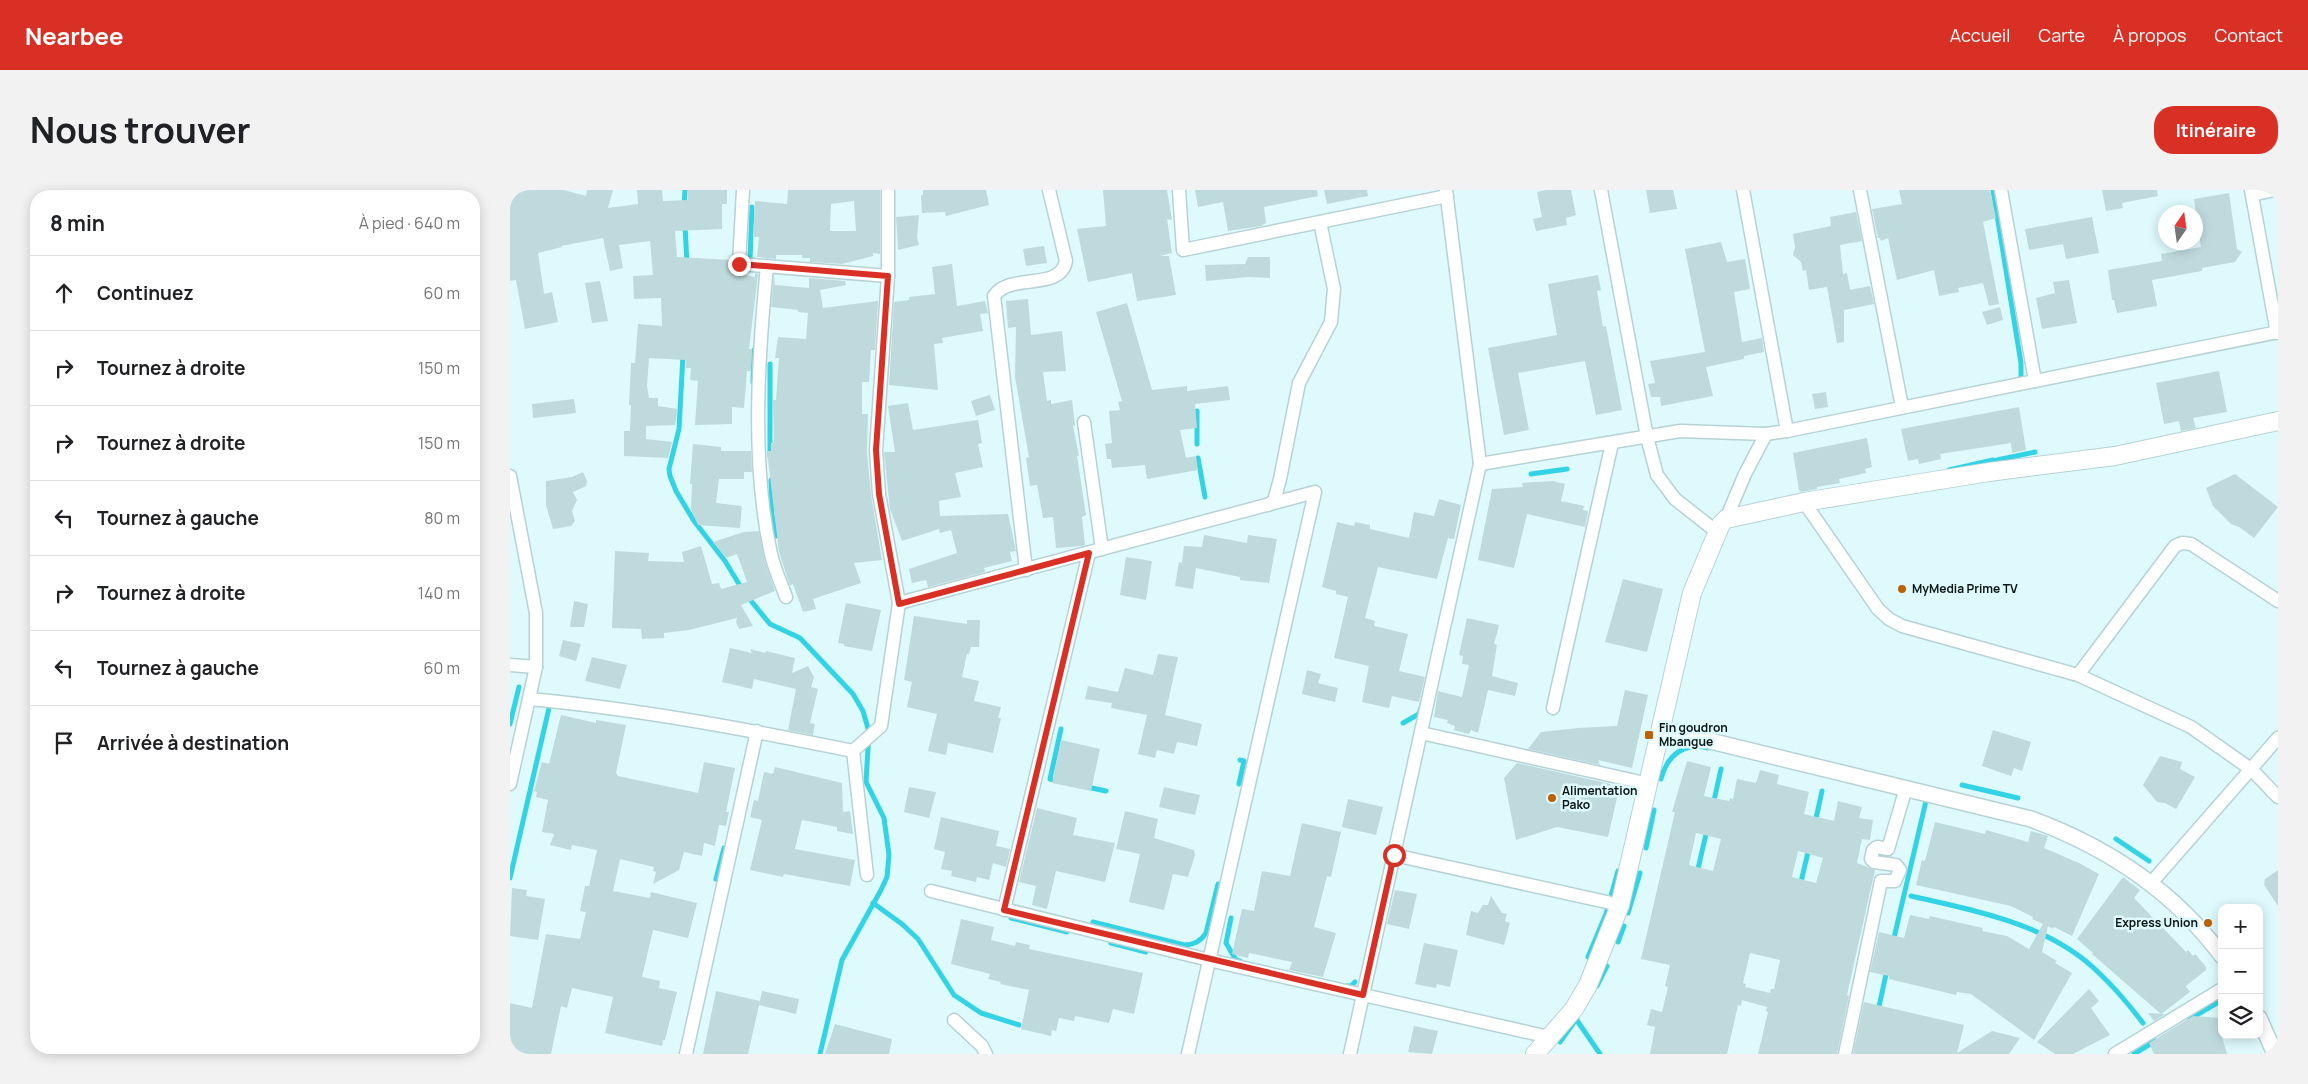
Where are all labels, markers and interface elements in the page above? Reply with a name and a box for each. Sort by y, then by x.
text: Nearbee [25,19,124,52]
text: Accueil [1950,23,2010,47]
text: Carte [2038,23,2085,47]
text: À propos [2113,23,2186,47]
text: Contact [2214,23,2283,47]
text: Nous trouver [30,106,251,154]
button: Itinéraire [2154,106,2278,154]
north arrow [2158,205,2203,250]
text: 8 min [50,209,105,237]
text: À pied · 640 m [359,212,460,234]
route end [728,253,751,276]
icon: ahead [50,279,78,307]
text: Continuez [97,280,194,306]
text: 60 m [424,282,460,304]
icon: right [50,354,78,382]
text: Tournez à droite [97,355,245,381]
text: 150 m [418,357,460,379]
icon: right [50,429,78,457]
text: Tournez à droite [97,430,245,456]
text: 150 m [418,432,460,454]
icon: left [50,504,78,532]
text: Tournez à gauche [97,505,259,531]
text: 80 m [424,507,460,529]
icon: right [50,579,78,607]
text: Tournez à droite [97,580,245,606]
place label: MyMedia Prime TV [1912,580,2018,597]
text: 140 m [418,582,460,604]
marker: MyMedia Prime TV [1896,583,1908,595]
icon: left [50,654,78,682]
text: Tournez à gauche [97,655,259,681]
text: 60 m [424,657,460,679]
place label: Fin goudron Mbangue [1659,719,1728,750]
icon: arrive [50,729,78,757]
marker: Fin goudron Mbangue [1643,729,1655,741]
text: Arrivée à destination [97,730,289,756]
place label: Alimentation Pako [1562,782,1638,813]
marker: Alimentation Pako [1546,792,1558,804]
route start [1383,844,1406,867]
map controls [2218,904,2263,1039]
button: + [2218,904,2263,949]
place label: Express Union [2115,914,2198,931]
marker: Express Union [2202,917,2214,929]
button: − [2218,949,2263,994]
button: layers [2218,994,2263,1039]

